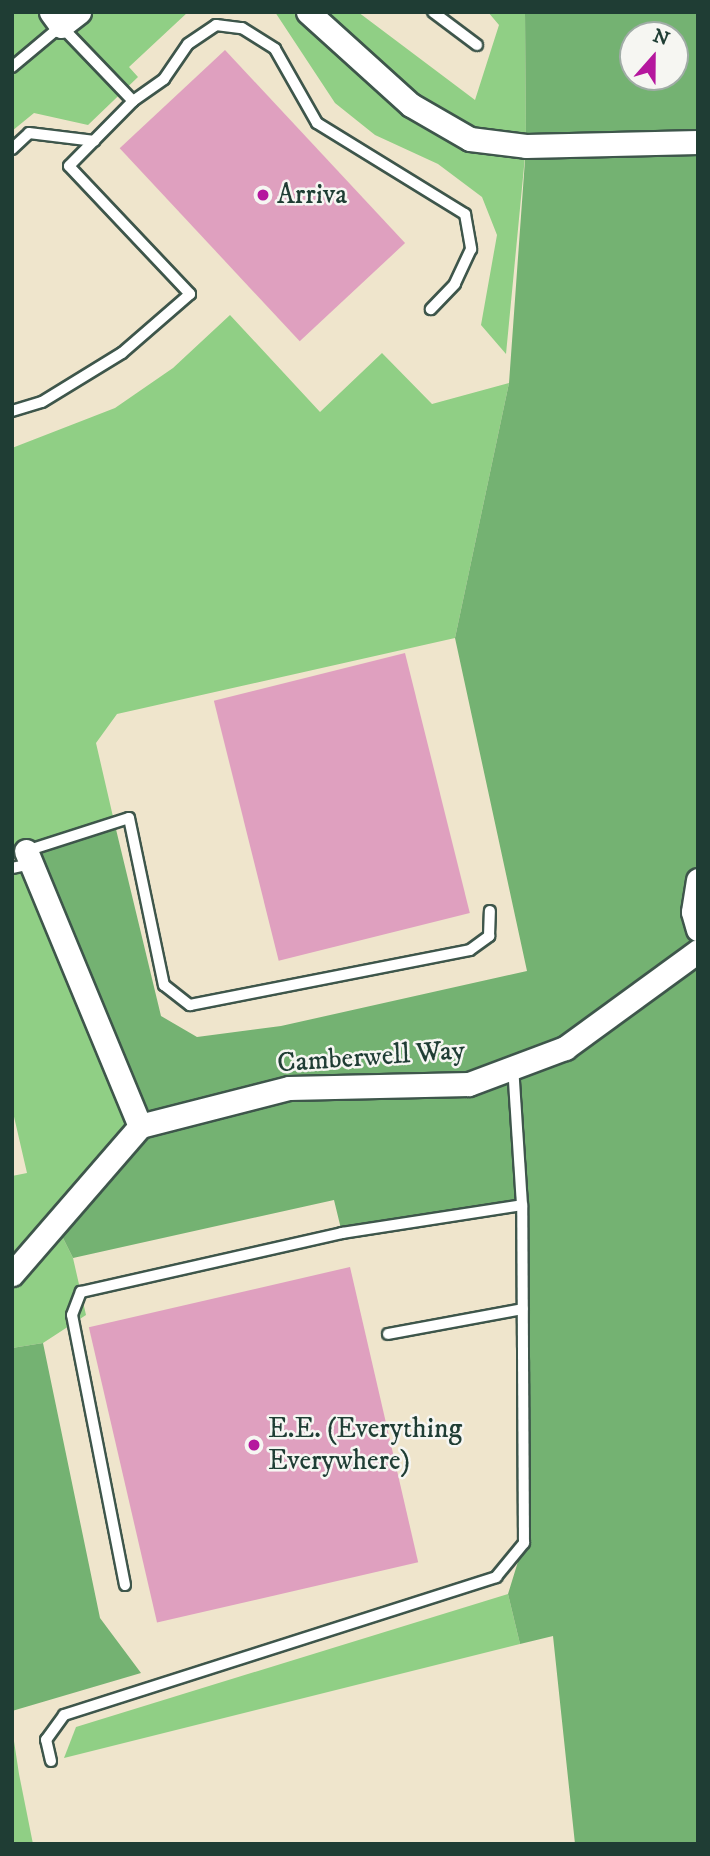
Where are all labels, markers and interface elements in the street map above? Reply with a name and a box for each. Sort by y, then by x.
north arrow [619,21,689,91]
text: N [650,24,672,51]
place label: Arriva [277,178,347,212]
marker: Arriva [255,187,271,203]
street label: Camberwell Way [276,1034,466,1080]
place label: E.E. (Everything Everywhere) [268,1412,462,1478]
marker: E.E. (Everything Everywhere) [246,1437,262,1453]

